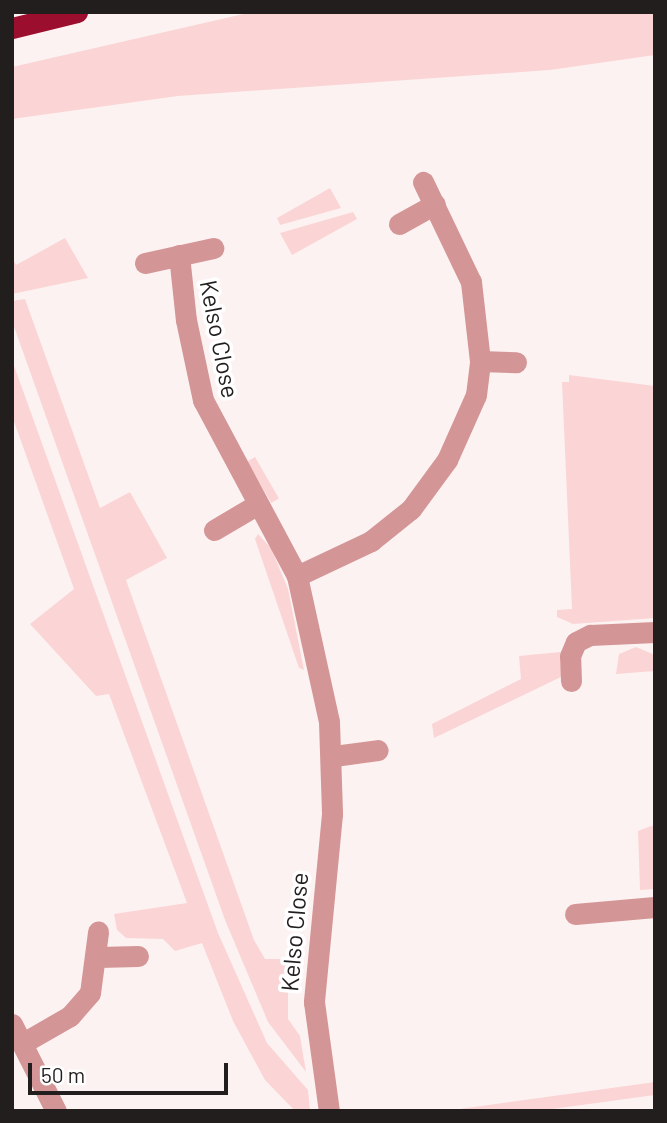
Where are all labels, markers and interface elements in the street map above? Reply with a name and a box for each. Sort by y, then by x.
street label: Kelso Close [194,278,246,400]
street label: Kelso Close [274,871,314,993]
scale bar [32,1050,231,1094]
text: 50 m [41,1062,85,1087]

